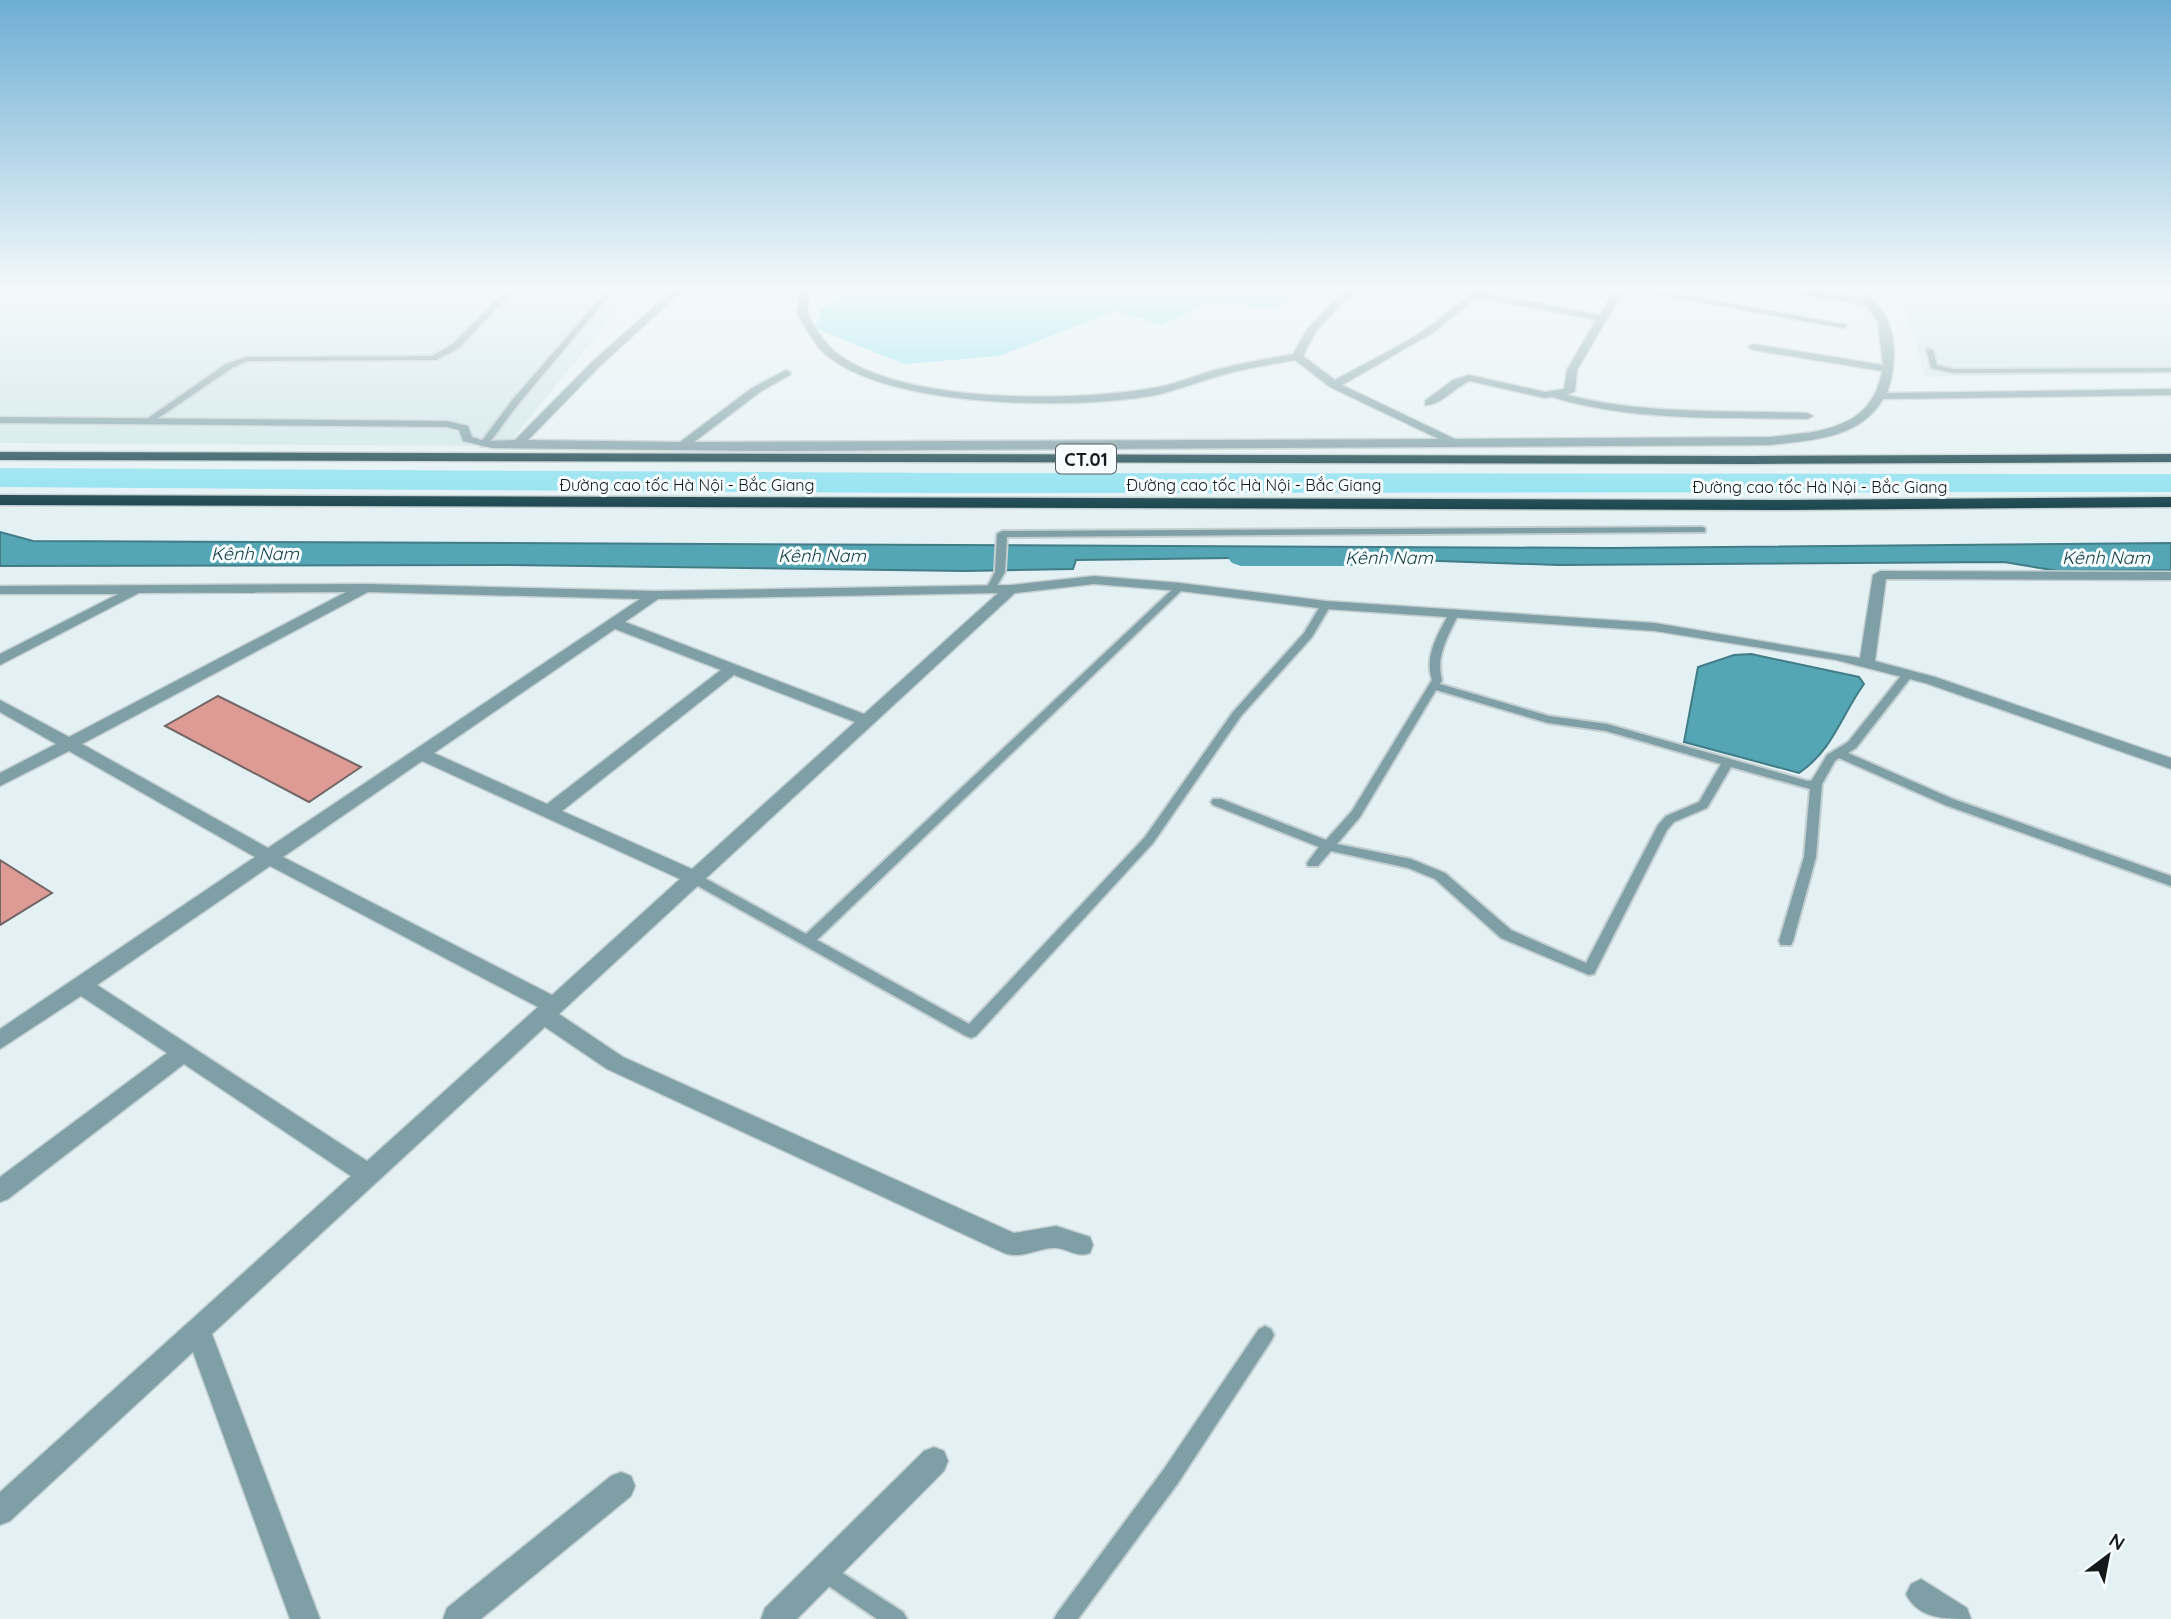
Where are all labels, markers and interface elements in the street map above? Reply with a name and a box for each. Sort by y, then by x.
road number: CT.01 [1056,444,1116,474]
street label: Đường cao tốc Hà Nội - Bắc Giang [559,475,815,495]
street label: Đường cao tốc Hà Nội - Bắc Giang [1126,475,1382,495]
street label: Đường cao tốc Hà Nội - Bắc Giang [1692,477,1948,497]
water label: Kênh Nam [211,542,300,565]
water label: Kênh Nam [778,544,867,567]
water label: Kênh Nam [1345,546,1434,569]
water label: Kênh Nam [2062,546,2151,569]
north arrow [2073,1521,2143,1591]
text: N [2105,1528,2129,1555]

